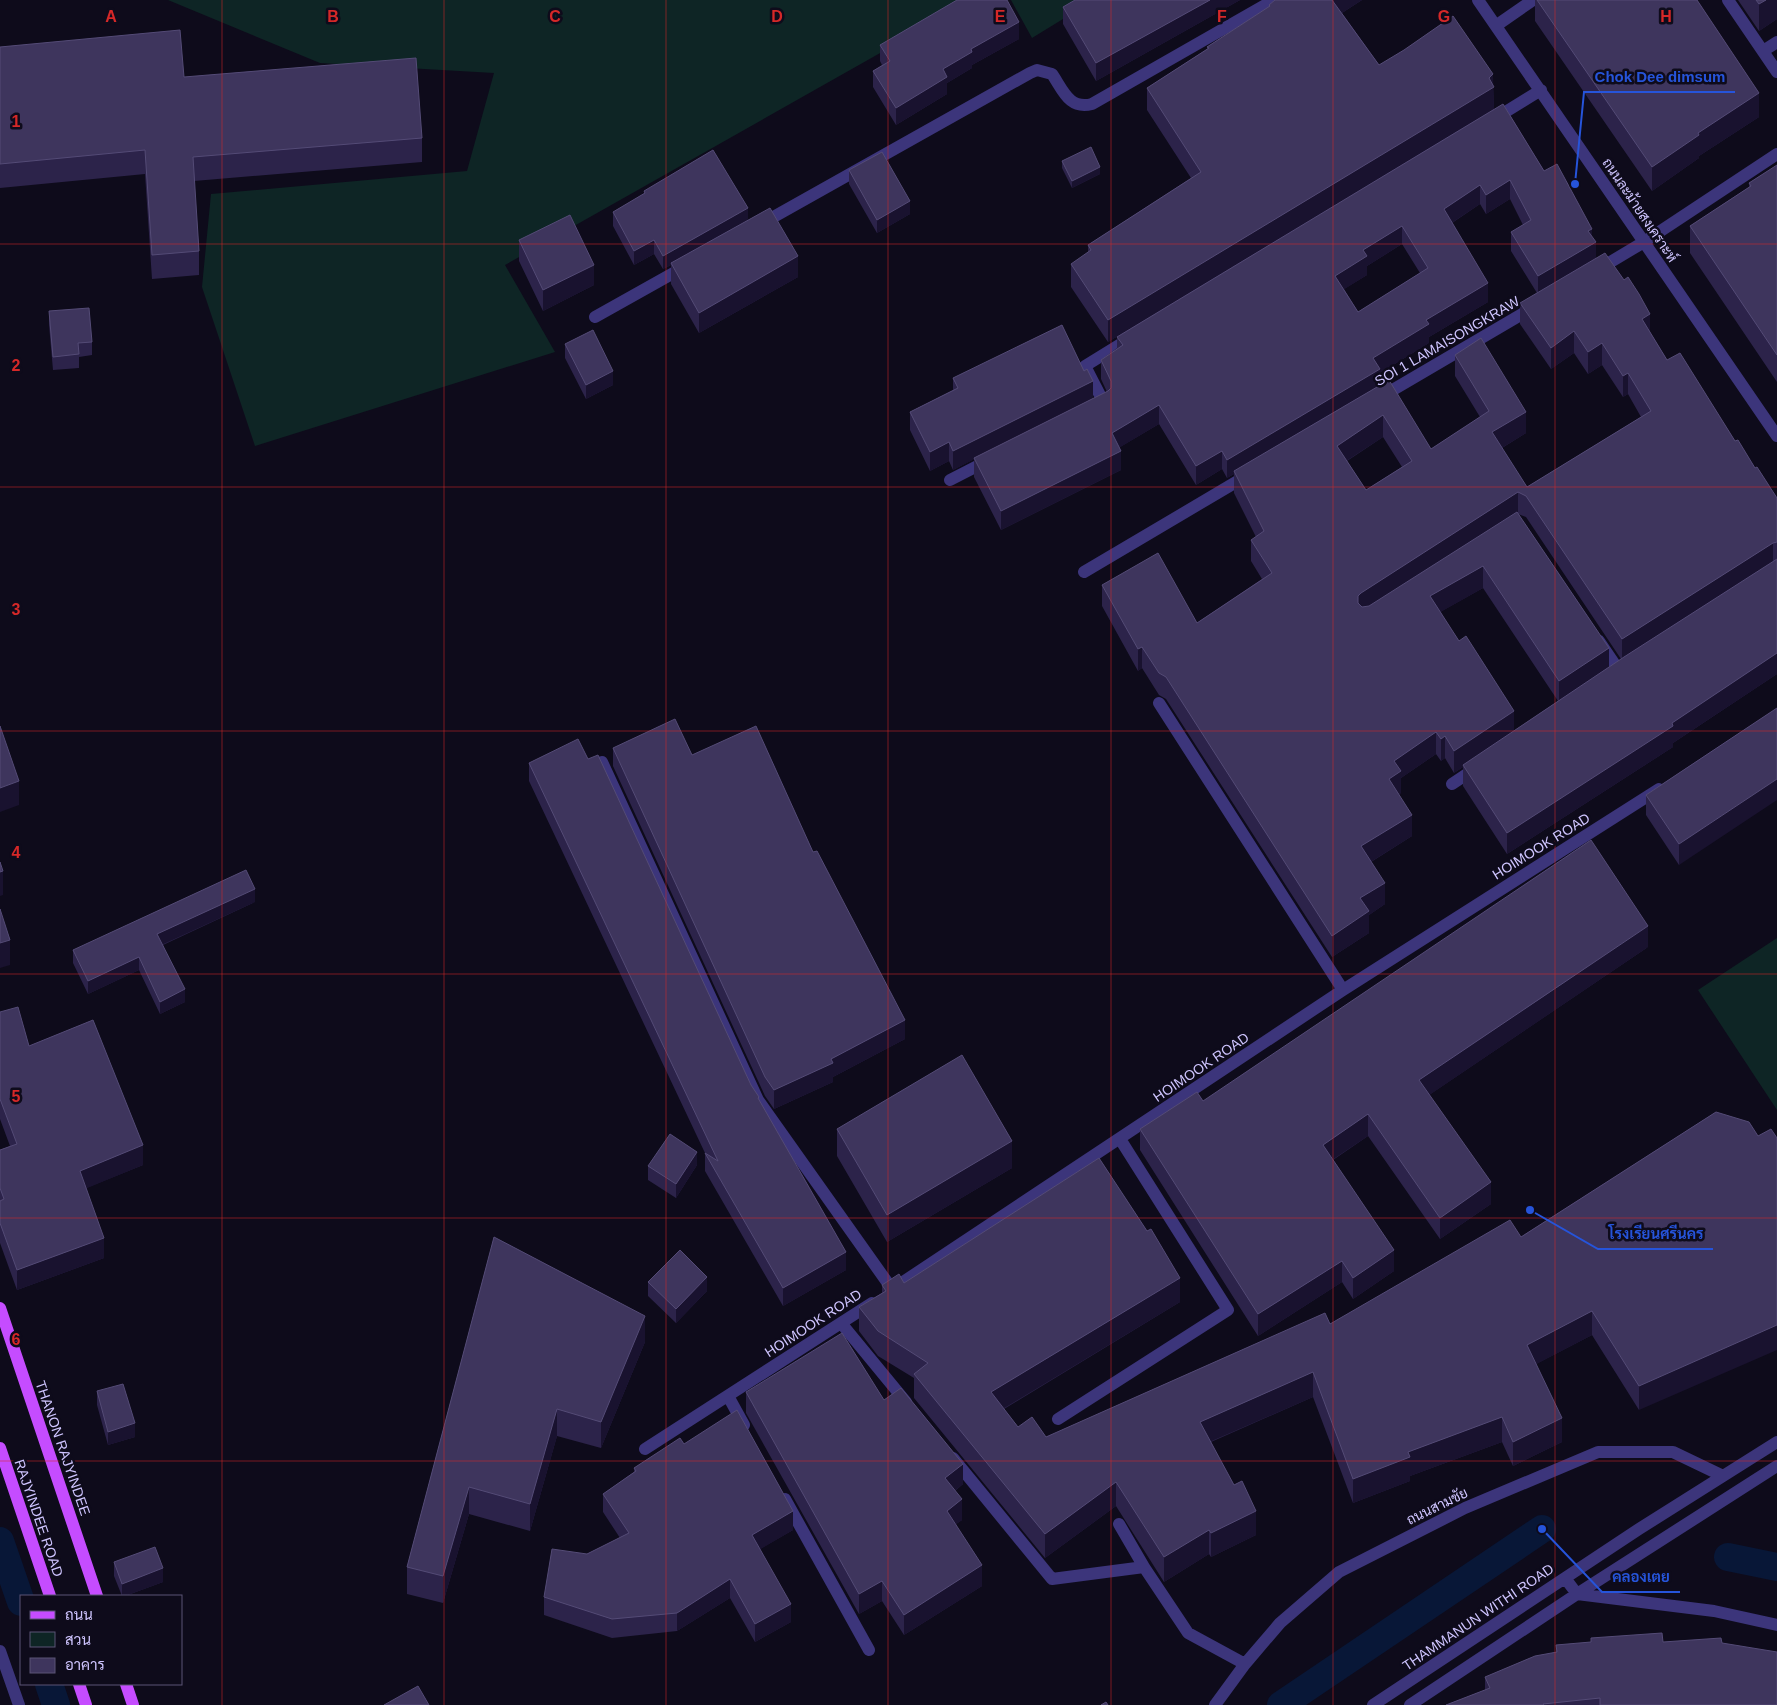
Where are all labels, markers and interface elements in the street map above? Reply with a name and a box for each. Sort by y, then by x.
text: A [105,8,117,25]
text: B [327,8,339,25]
text: C [549,8,561,25]
text: D [771,8,783,25]
text: E [995,8,1006,25]
text: F [1217,8,1227,25]
text: G [1438,8,1450,25]
text: H [1660,8,1672,25]
callout: Chok Dee dimsum [1584,62,1735,92]
text: Chok Dee dimsum [1595,68,1725,85]
text: 1 [12,113,21,130]
street label: ถนนละม้ายสงเคราะห์ [1599,154,1682,265]
street label: SOI 1 LAMAISONGKRAW [1372,293,1523,389]
text: 2 [12,357,21,374]
text: 3 [12,601,21,618]
street label: HOIMOOK ROAD [1489,810,1593,882]
text: 4 [12,844,21,861]
street label: HOIMOOK ROAD [1150,1029,1252,1105]
text: 5 [12,1088,21,1105]
callout: โรงเรียนศรีนคร [1598,1219,1713,1249]
text: โรงเรียนศรีนคร [1607,1223,1704,1242]
street label: HOIMOOK ROAD [762,1286,864,1360]
text: 6 [12,1331,21,1348]
street label: THANON RAJYINDEE [32,1378,94,1518]
street label: RAJYINDEE ROAD [11,1457,67,1579]
street label: ถนนสามชัย [1404,1484,1470,1528]
street label: THAMMANUN WITHI ROAD [1399,1560,1557,1674]
callout: คลองเตย [1602,1562,1680,1592]
text: คลองเตย [1612,1568,1670,1585]
legend [20,1595,182,1685]
text: ถนน [65,1606,93,1623]
text: สวน [65,1631,91,1648]
text: อาคาร [65,1656,105,1673]

